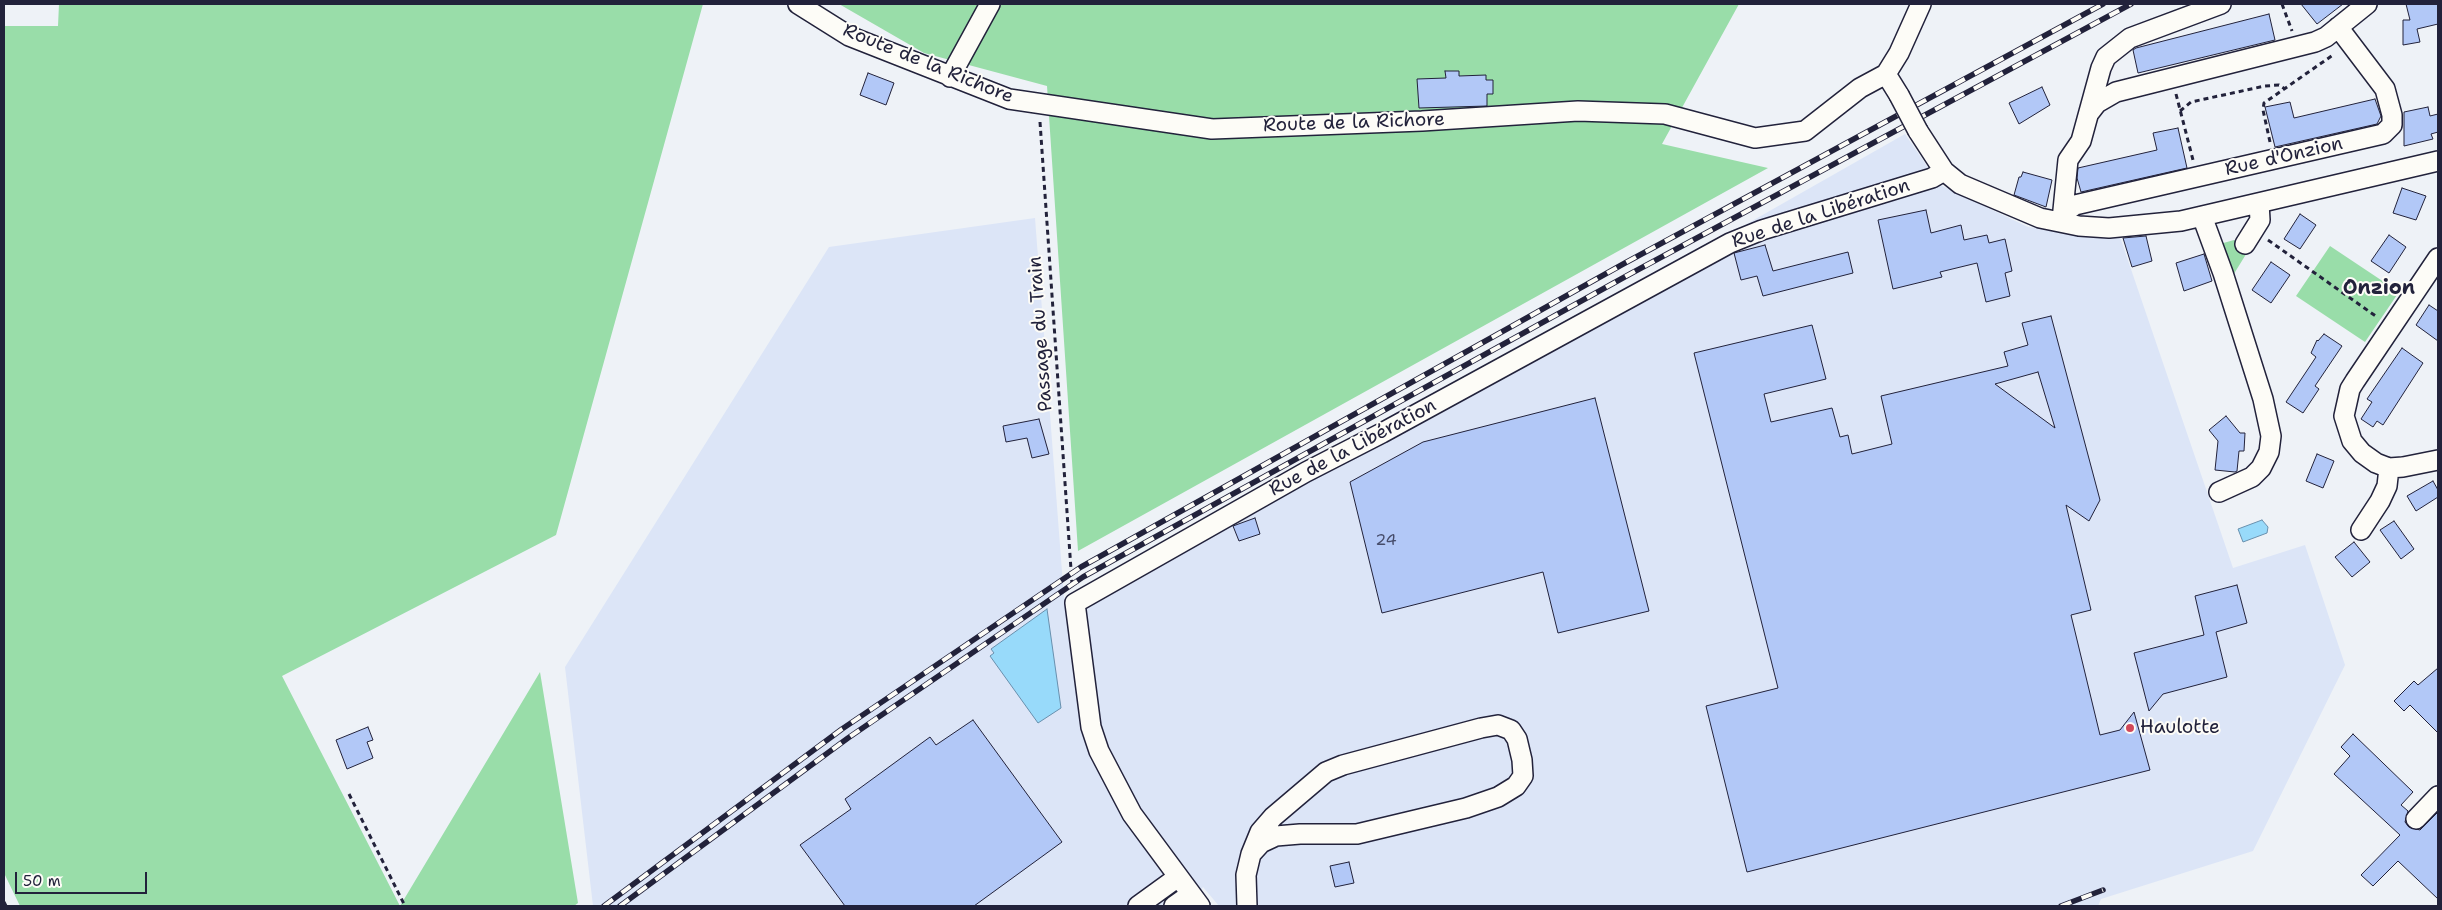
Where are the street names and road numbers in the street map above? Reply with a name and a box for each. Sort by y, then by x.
street label: Route de la Richore [839,19,1017,109]
street label: Route de la Richore [1263,108,1445,138]
street label: Rue d'Onzion [2223,132,2345,182]
street label: Rue de la Libération [1729,174,1913,254]
street label: Passage du Train [1024,256,1058,412]
street label: Rue de la Libération [1266,394,1440,502]

